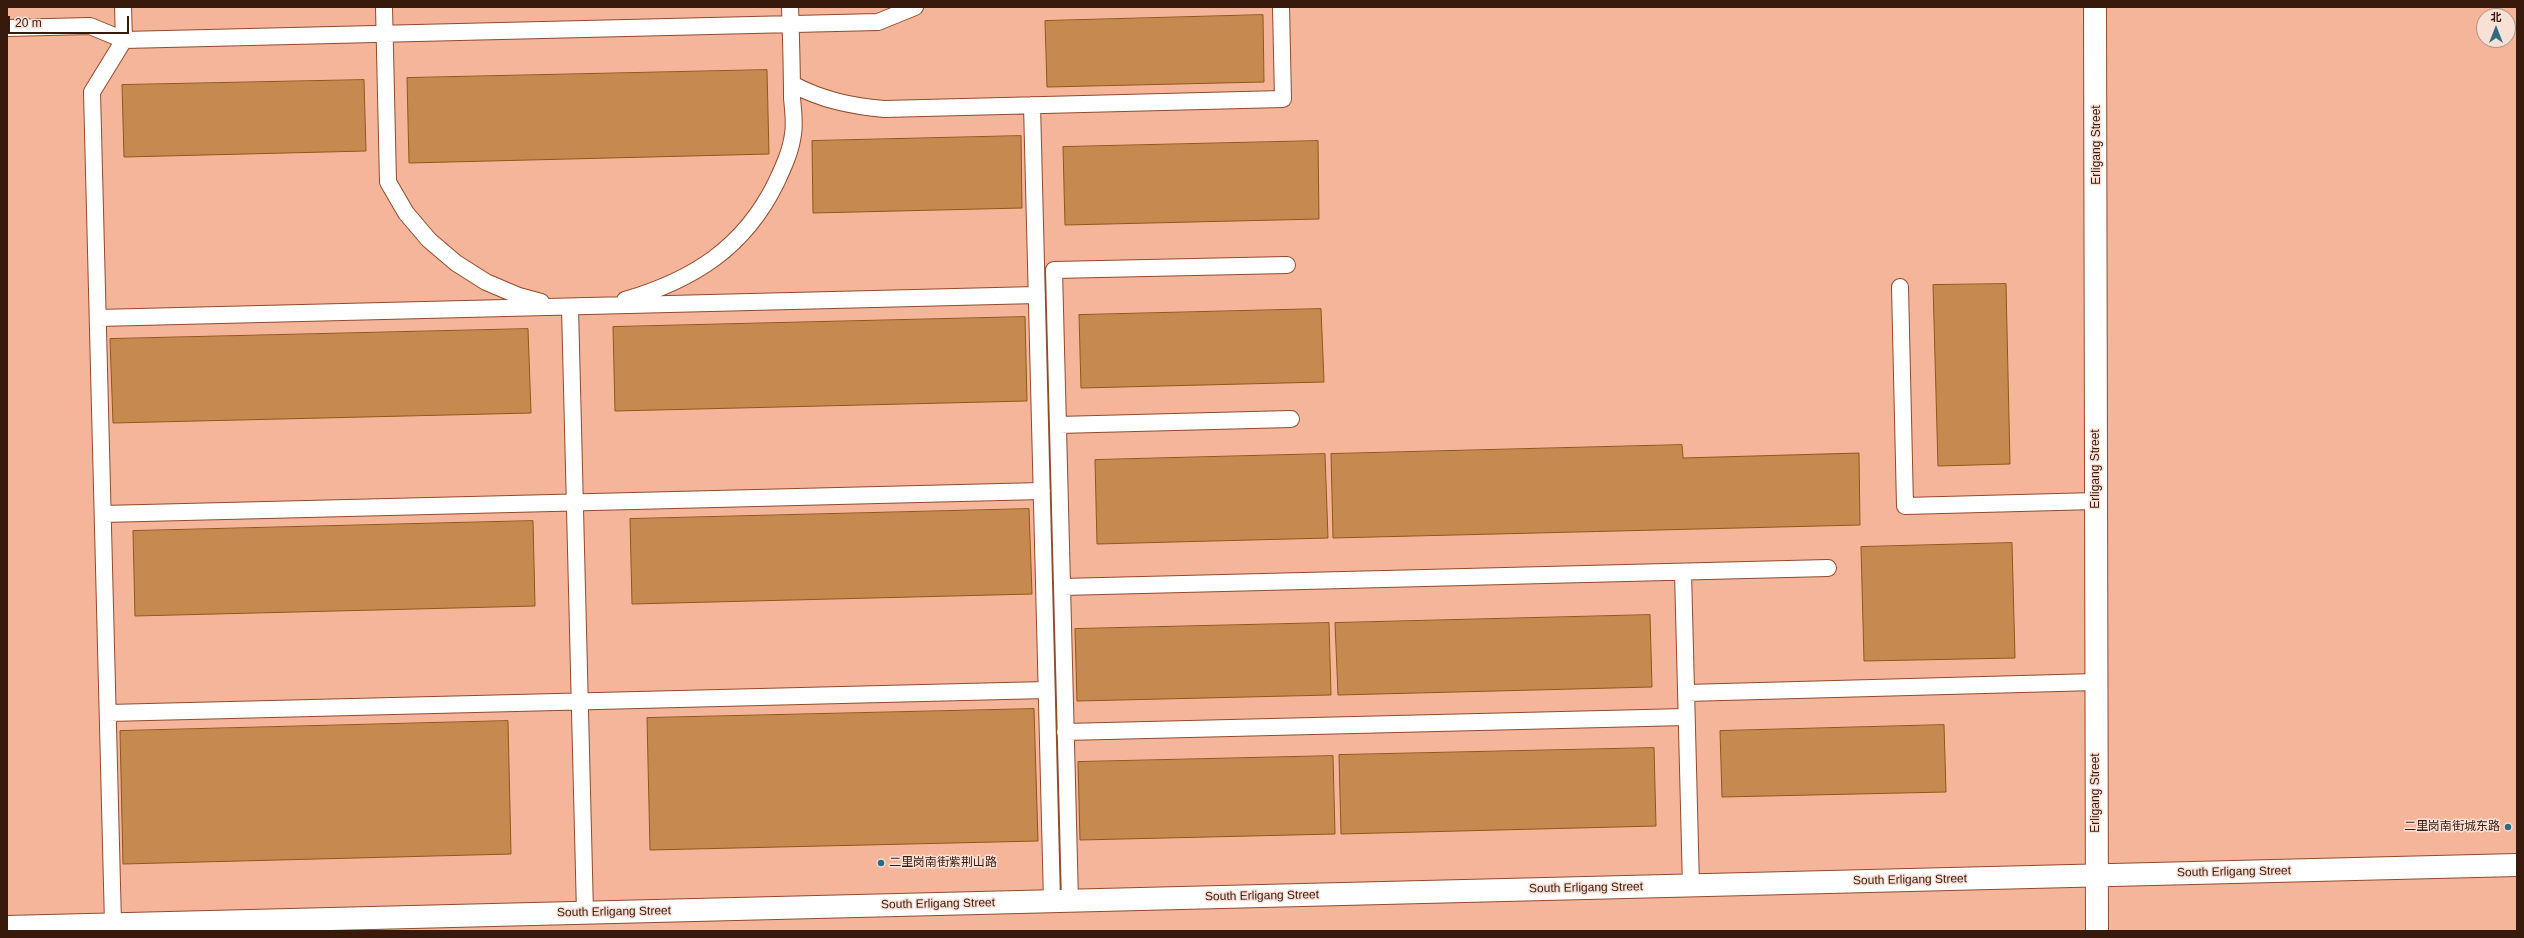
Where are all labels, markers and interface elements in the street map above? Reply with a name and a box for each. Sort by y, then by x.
scale bar [10,8,131,34]
north arrow [2476,8,2516,48]
text: 北 [2491,11,2502,23]
text: 20 m [15,16,42,30]
street label: Erligang Street [2090,105,2104,185]
street label: Erligang Street [2089,429,2103,509]
street label: Erligang Street [2089,753,2103,833]
place label: 二里岗南街城东路 [2404,820,2500,834]
marker: 二里岗南街城东路 [2503,822,2513,832]
place label: 二里岗南街紫荆山路 [889,856,997,870]
marker: 二里岗南街紫荆山路 [876,858,886,868]
street label: South Erligang Street [2177,864,2291,880]
street label: South Erligang Street [1853,872,1967,888]
street label: South Erligang Street [1529,880,1643,896]
street label: South Erligang Street [1205,888,1319,904]
street label: South Erligang Street [881,896,995,912]
street label: South Erligang Street [557,904,671,920]

